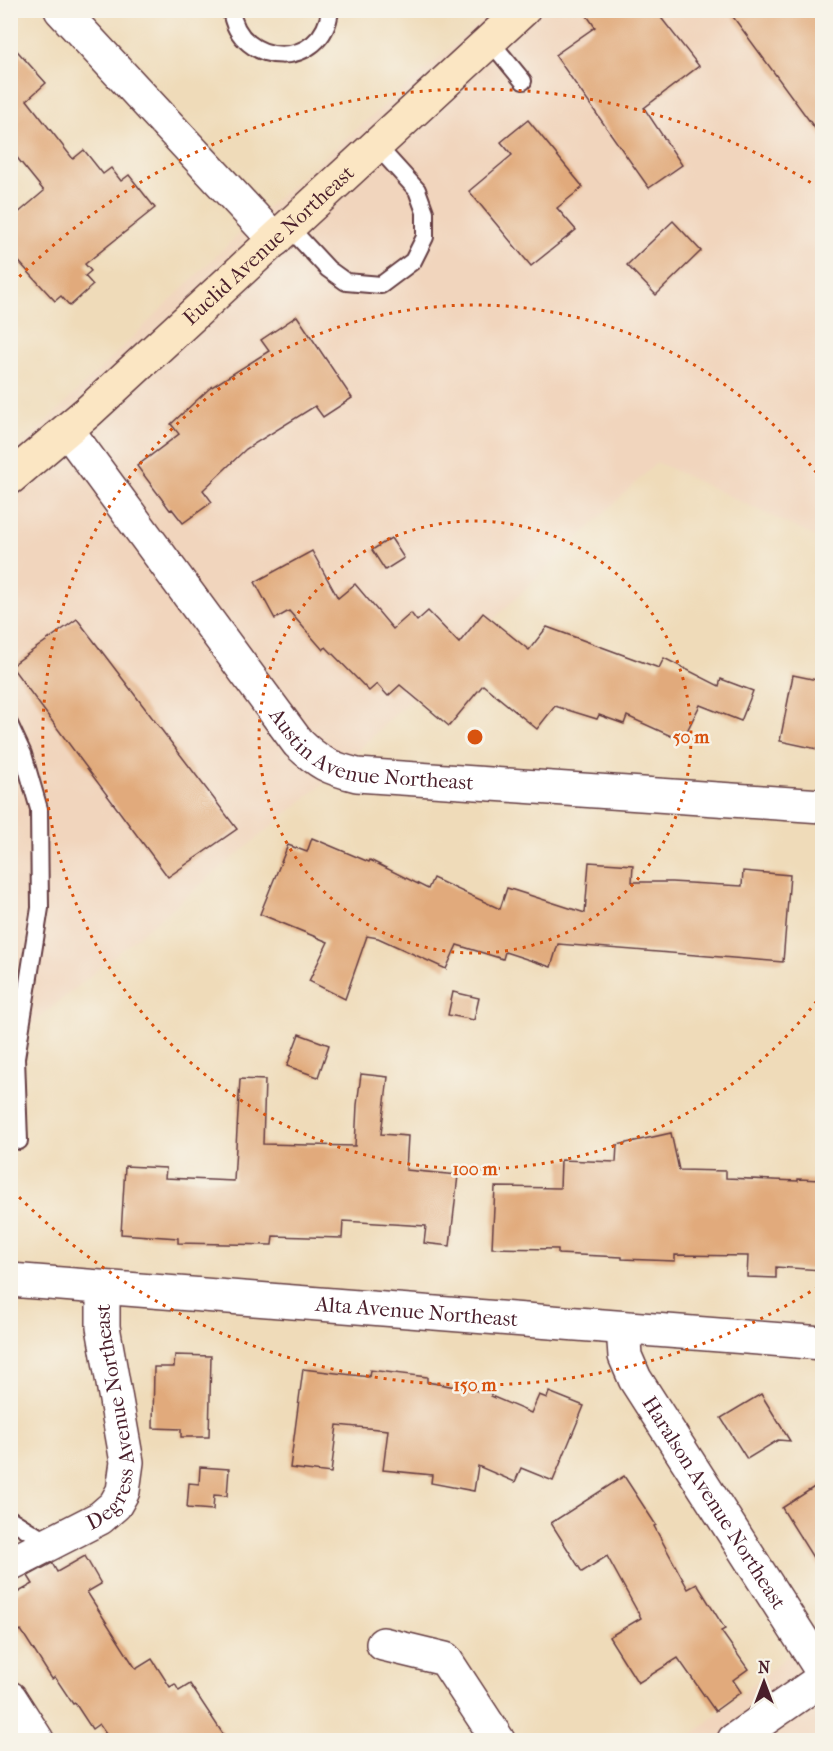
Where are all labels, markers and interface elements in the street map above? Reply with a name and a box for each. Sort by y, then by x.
street label: Euclid Avenue Northeast [178,160,359,330]
street label: Austin Avenue Northeast [264,703,475,795]
centre of rings [465,727,485,747]
text: 50 m [673,727,710,748]
text: 100 m [452,1159,499,1180]
street label: Alta Avenue Northeast [314,1292,519,1331]
street label: Degress Avenue Northeast [82,1303,139,1535]
text: 150 m [454,1375,497,1396]
street label: Haralson Avenue Northeast [637,1392,791,1614]
north arrow [734,1652,794,1712]
text: N [758,1658,771,1677]

